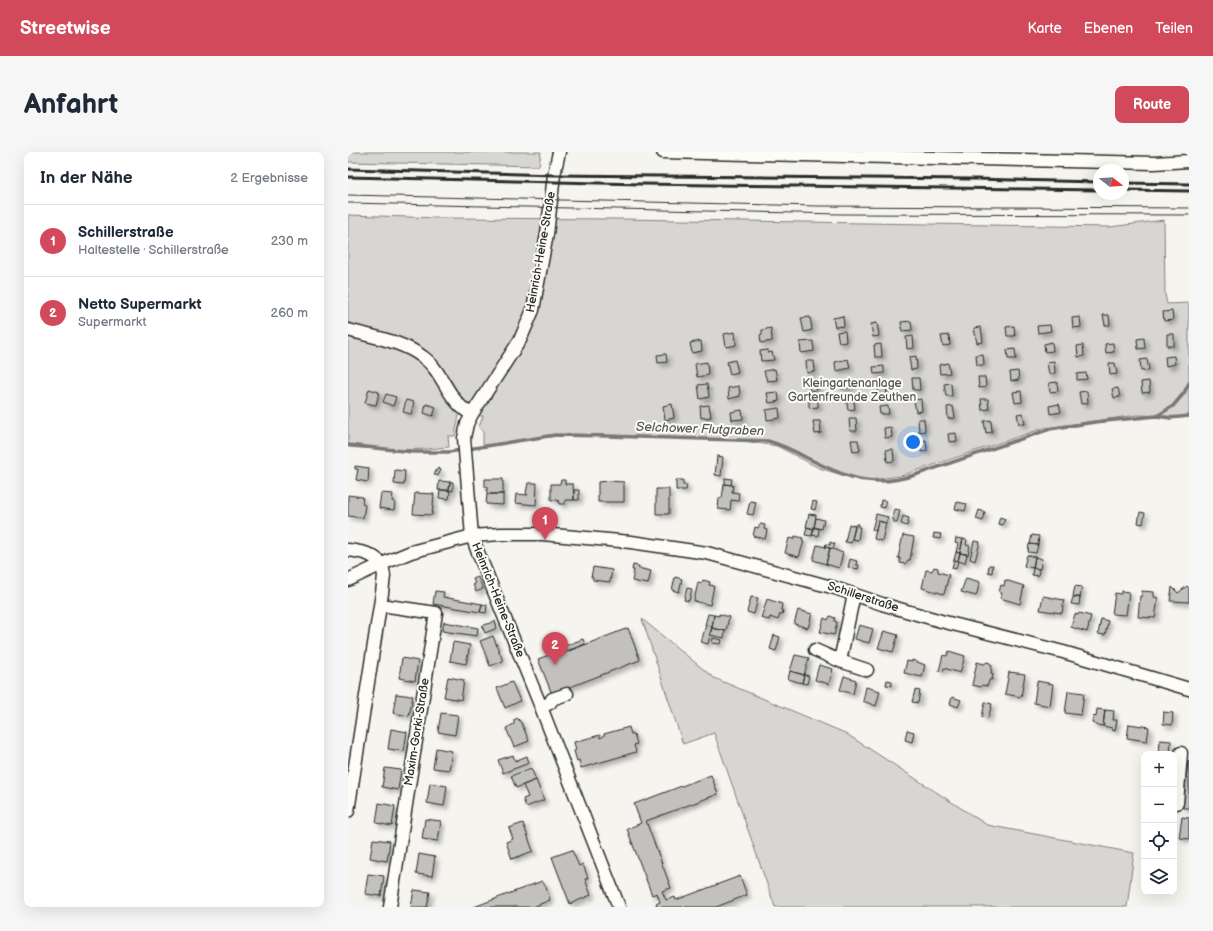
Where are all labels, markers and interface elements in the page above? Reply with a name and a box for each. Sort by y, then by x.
text: Streetwise [20,17,111,40]
text: Karte [1028,20,1062,37]
text: Ebenen [1084,20,1133,37]
text: Teilen [1155,20,1193,37]
button: Route [1115,86,1189,123]
text: Anfahrt [24,88,118,121]
north arrow [1093,164,1129,200]
text: In der Nähe [40,168,133,188]
text: 2 Ergebnisse [230,170,308,186]
street label: Heinrich-Heine-Straße [523,190,559,314]
text: Schillerstraße [78,223,174,242]
text: 1 [50,233,56,249]
text: 230 m [271,233,308,249]
text: Haltestelle · Schillerstraße [78,242,229,258]
text: Netto Supermarkt [78,295,202,314]
text: 2 [49,305,57,321]
text: 260 m [270,305,308,321]
text: Supermarkt [78,314,147,330]
park label: Kleingartenanlage Gartenfreunde Zeuthen [788,376,916,405]
water label: Selchower Flutgraben [636,419,764,439]
your location [903,432,923,452]
pin: 1 [532,507,558,540]
street label: Heinrich-Heine-Straße [468,540,528,660]
street label: Schillerstraße [825,578,901,616]
pin: 2 [542,632,568,665]
street label: Maxim-Gorki-Straße [401,677,433,787]
map controls [1141,751,1177,895]
button: + [1141,751,1177,787]
button: − [1141,787,1177,823]
button: locate [1141,823,1177,859]
button: layers [1141,859,1177,895]

